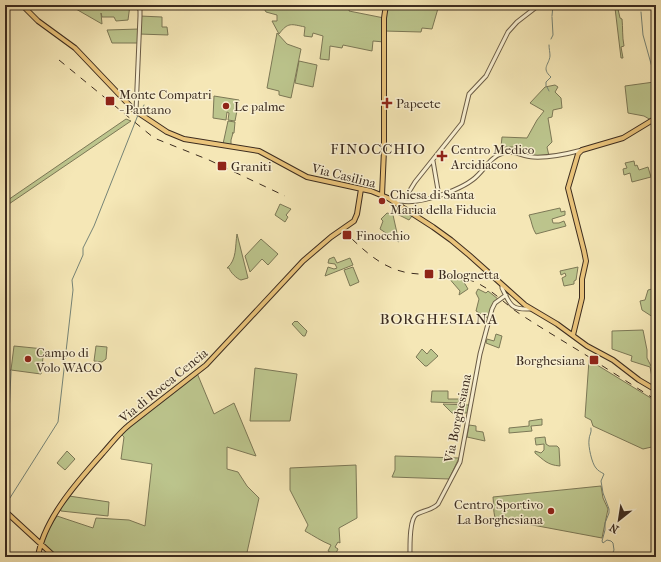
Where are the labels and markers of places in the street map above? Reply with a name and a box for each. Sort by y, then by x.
place label: Monte Compatri - Pantano [119,87,212,117]
marker: Monte Compatri - Pantano [104,95,116,107]
place label: Papeete [396,96,441,111]
marker: Papeete [381,97,393,109]
place label: Le palme [234,99,286,114]
marker: Le palme [221,101,231,111]
place label: Centro Medico Arcidiacono [450,142,535,172]
marker: Centro Medico Arcidiacono [436,150,448,162]
place label: Graniti [231,159,272,174]
marker: Graniti [216,160,228,172]
place label: Chiesa di Santa Maria della Fiducia [390,187,497,217]
marker: Chiesa di Santa Maria della Fiducia [377,196,387,206]
place label: Finocchio [356,228,410,243]
marker: Finocchio [341,229,353,241]
place label: Bolognetta [438,267,500,282]
marker: Bolognetta [423,268,435,280]
place label: Campo di Volo WACO [35,345,102,375]
place label: Borghesiana [516,353,586,368]
marker: Campo di Volo WACO [23,354,33,364]
marker: Borghesiana [588,354,600,366]
place label: Centro Sportivo La Borghesiana [454,497,544,527]
marker: Centro Sportivo La Borghesiana [546,506,556,516]

